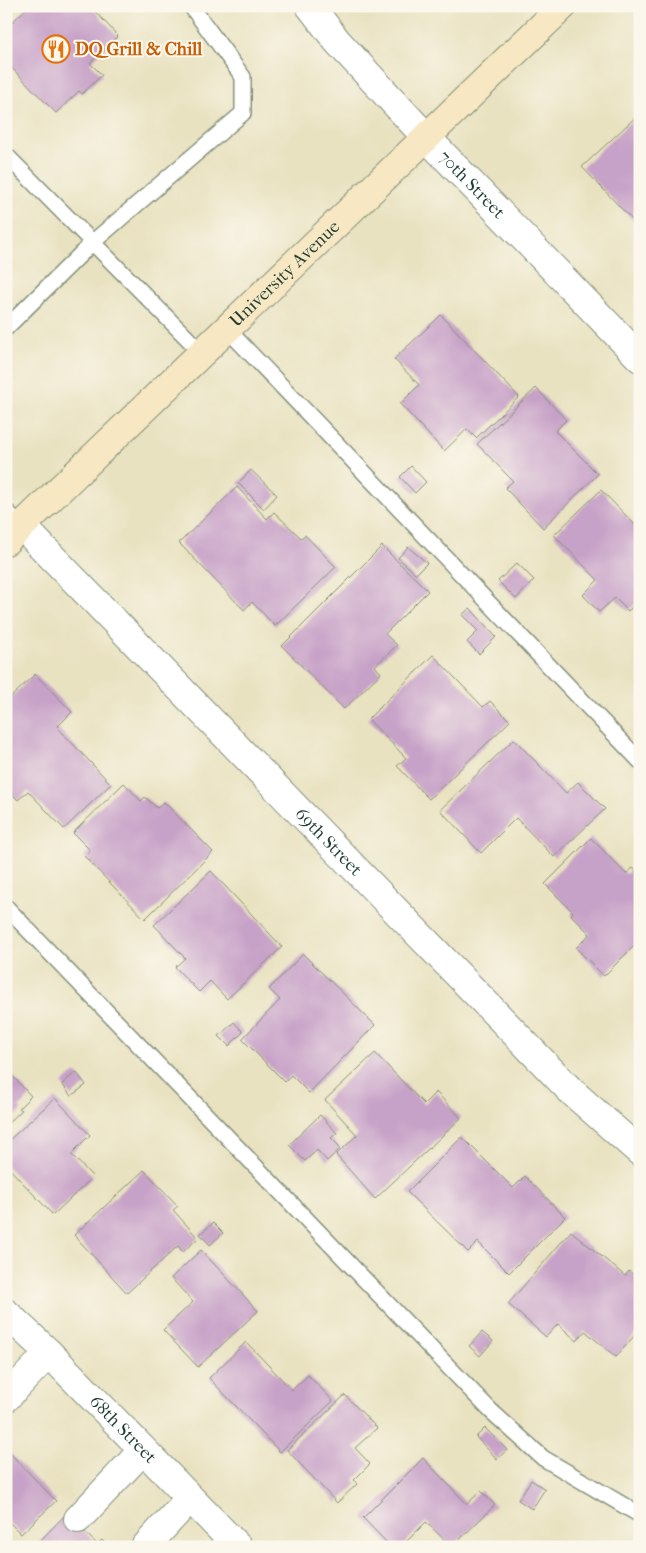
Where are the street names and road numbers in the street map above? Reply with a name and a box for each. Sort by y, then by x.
street label: 70th Street [434,146,510,223]
street label: University Avenue [225,216,344,331]
street label: 69th Street [291,803,367,881]
street label: 68th Street [85,1391,161,1468]

